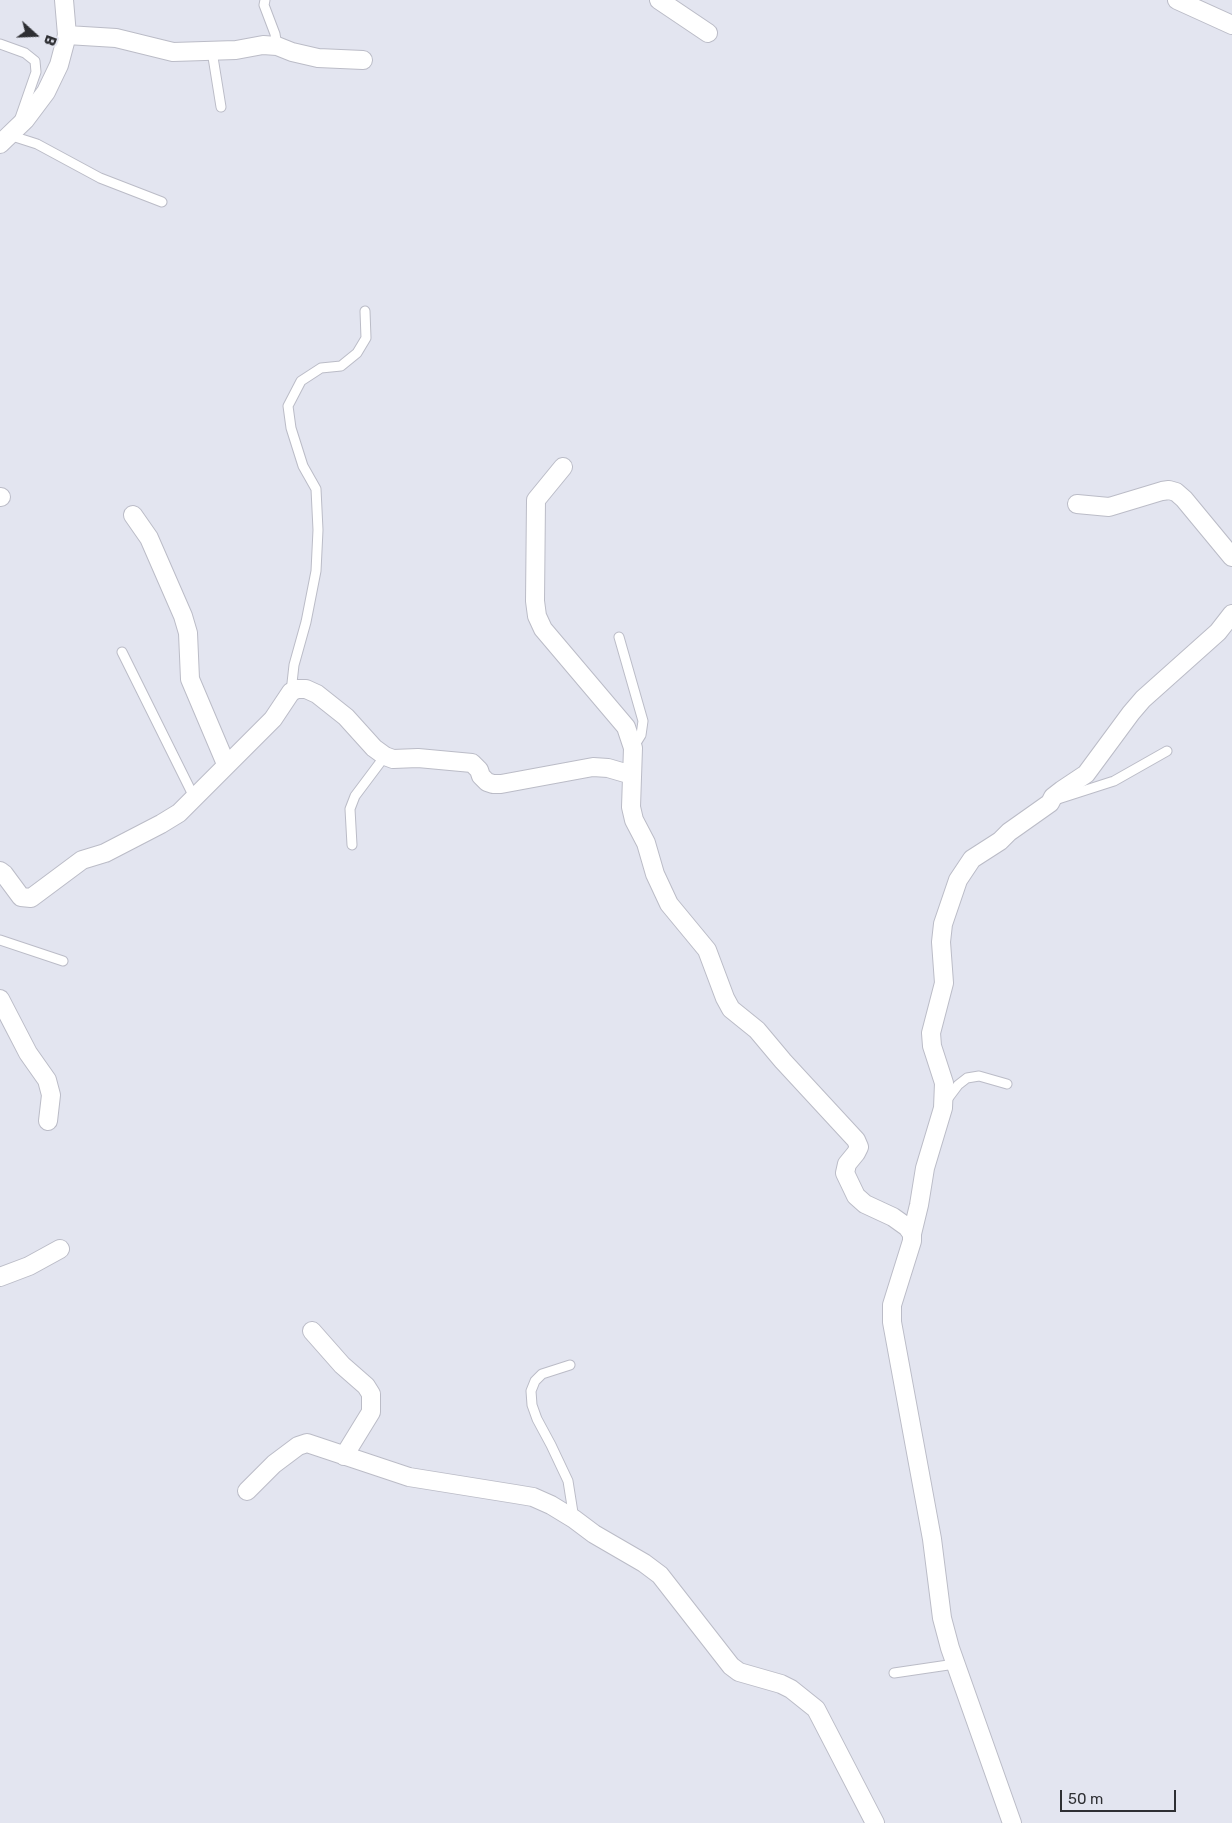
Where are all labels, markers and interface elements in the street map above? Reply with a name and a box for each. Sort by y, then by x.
north arrow [10,10,60,60]
text: B [40,33,59,48]
scale bar [1062,1780,1178,1812]
text: 50 m [1068,1790,1103,1808]

